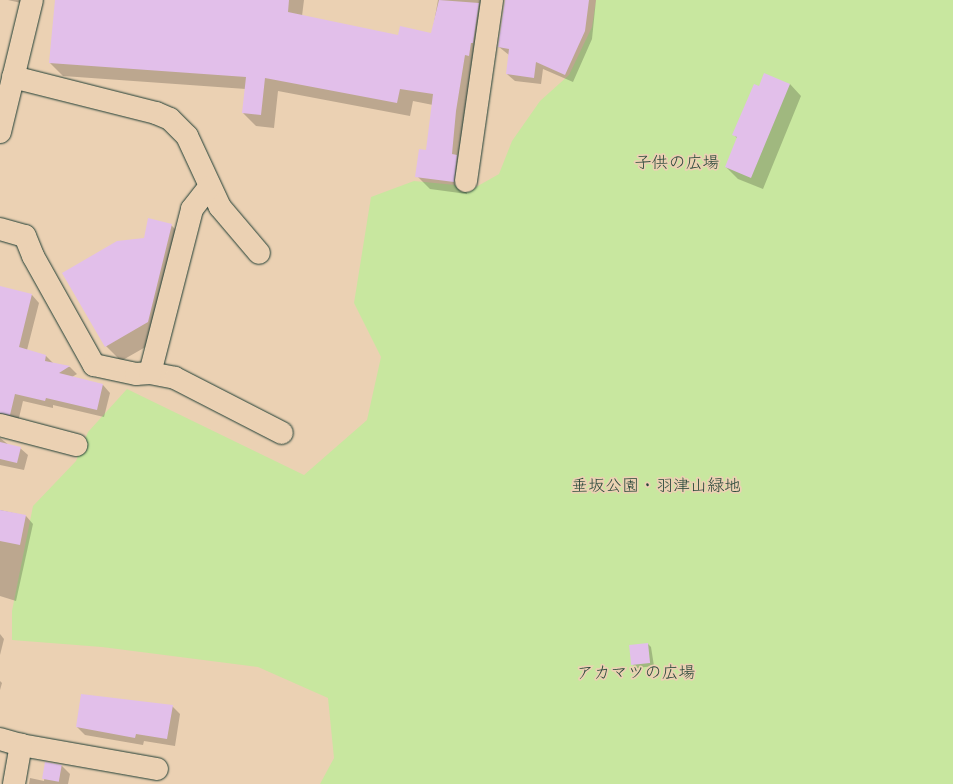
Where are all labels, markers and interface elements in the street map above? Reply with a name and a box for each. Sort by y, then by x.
park label: 子供の広場 [635,154,719,174]
park label: 垂坂公園・羽津山緑地 [571,477,741,497]
park label: アカマツの広場 [577,664,695,684]

